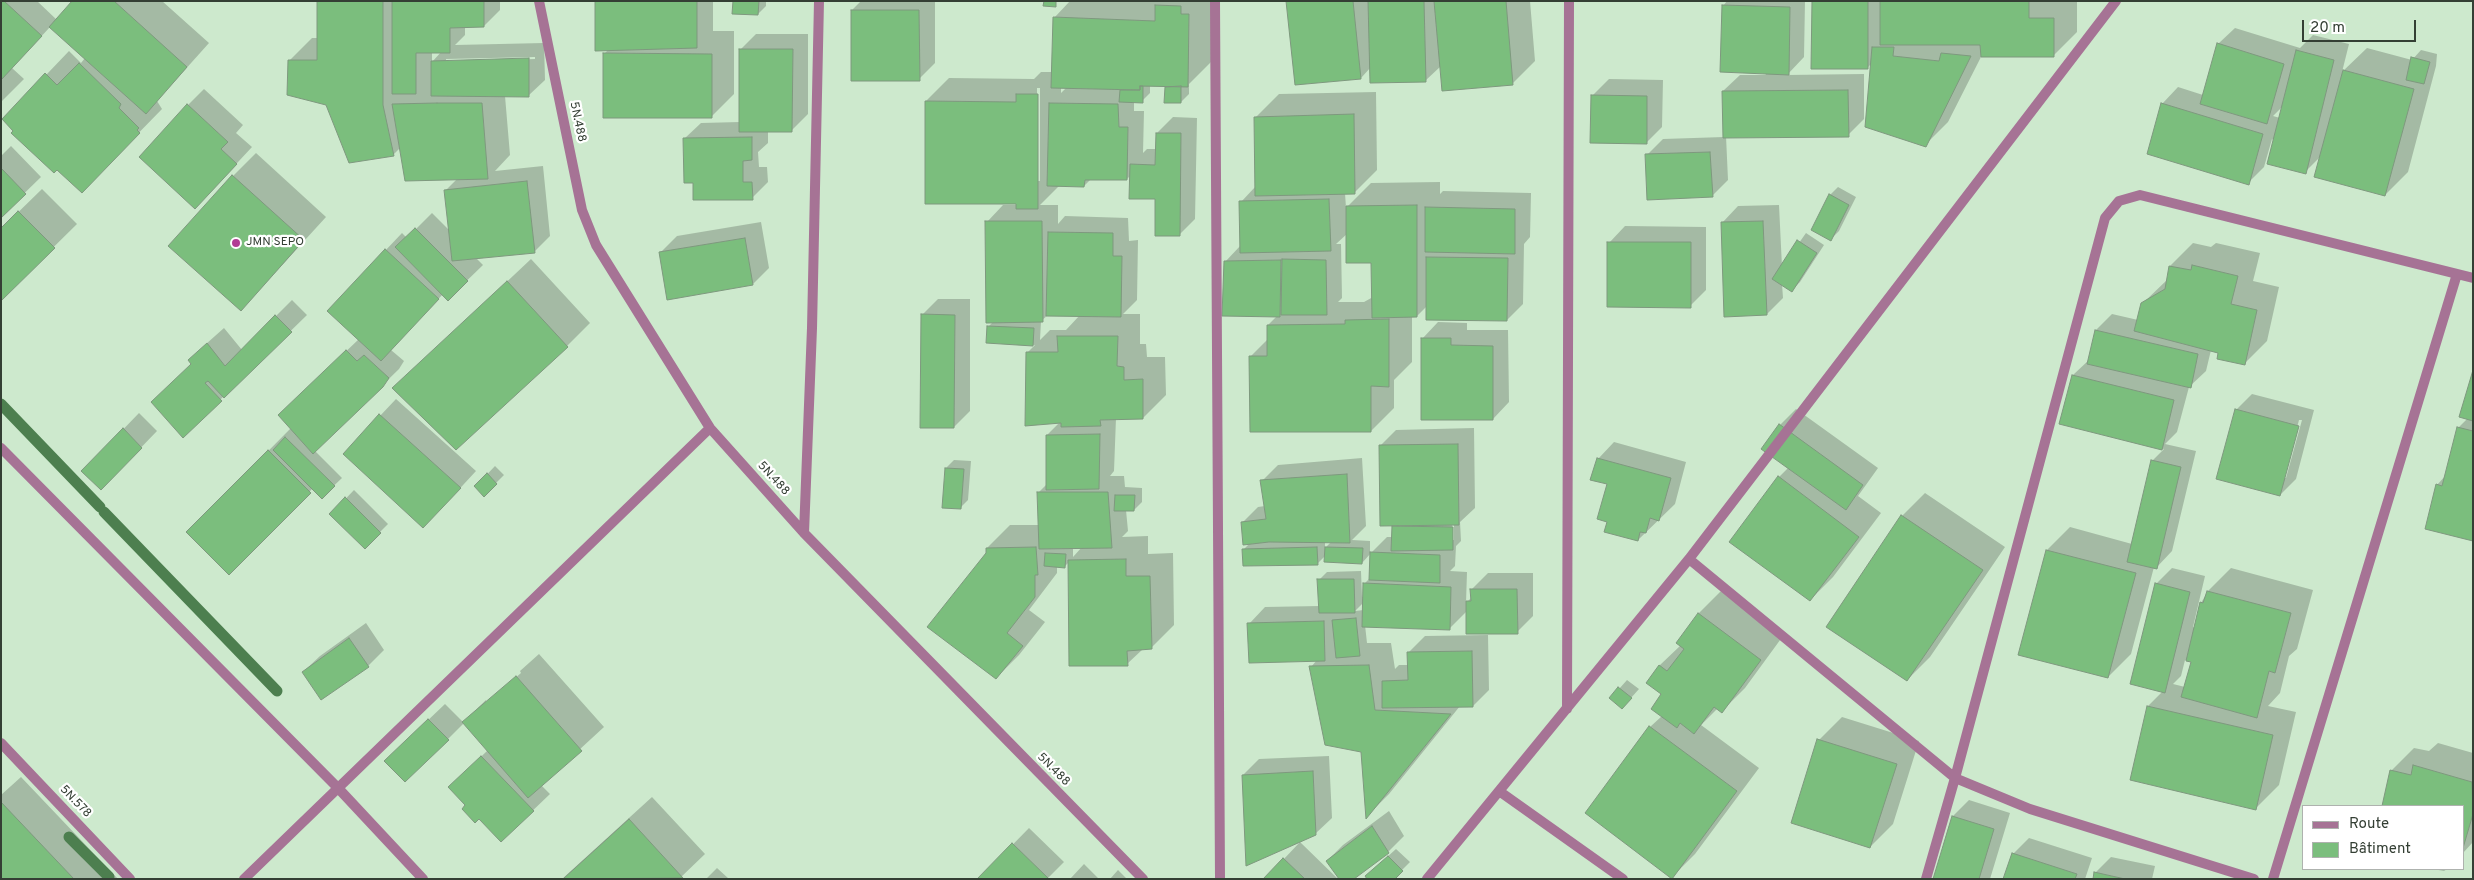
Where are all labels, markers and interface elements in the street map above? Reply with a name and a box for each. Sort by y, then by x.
scale bar [2304,10,2418,42]
text: 20 m [2310,19,2345,38]
street label: 5N.488 [566,101,588,143]
place label: JMN SEPO [246,236,304,250]
marker: JMN SEPO [230,237,242,249]
street label: 5N.488 [754,459,792,499]
street label: 5N.488 [1034,751,1072,789]
street label: 5N.578 [56,783,94,821]
legend [2302,805,2464,870]
text: Route [2349,815,2389,834]
text: Bâtiment [2349,840,2411,859]

